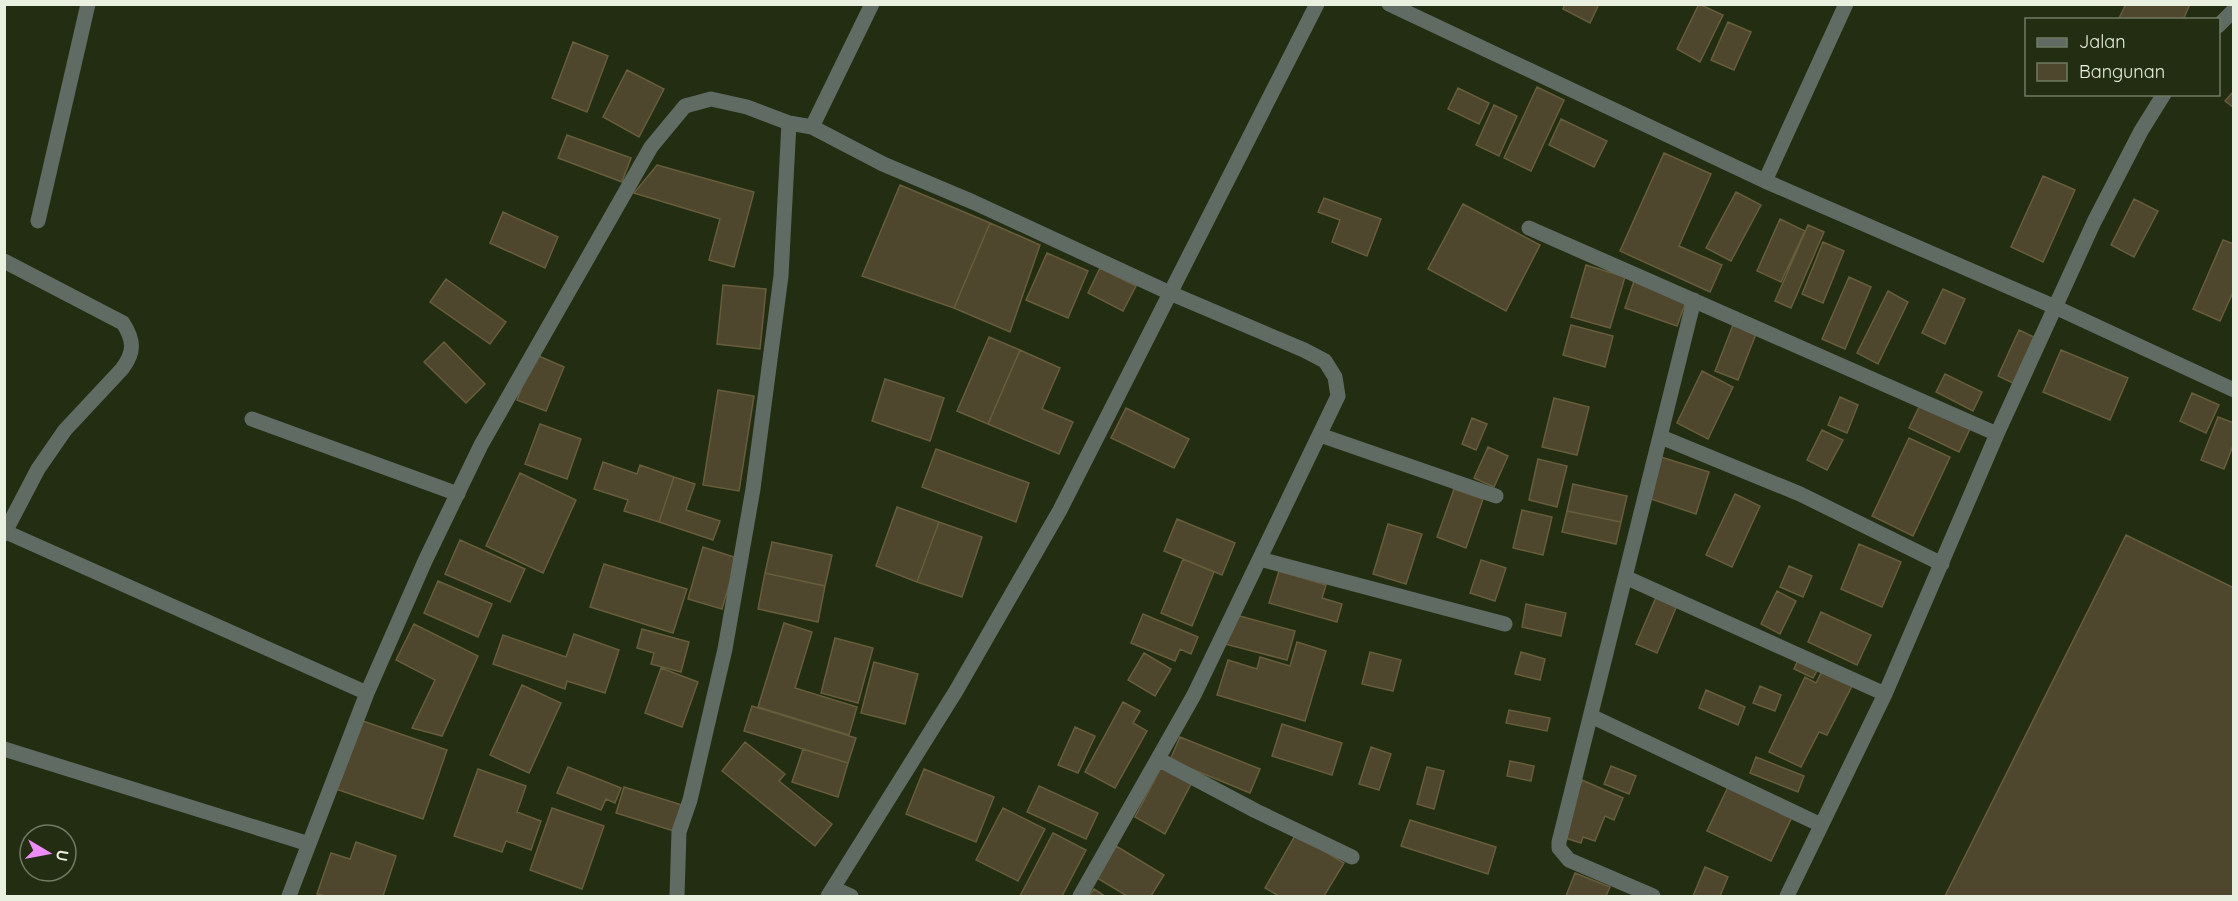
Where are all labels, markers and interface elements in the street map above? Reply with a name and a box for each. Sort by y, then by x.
legend [2025,18,2220,96]
text: Jalan [2079,30,2126,53]
text: Bangunan [2079,60,2165,83]
north arrow [18,823,78,883]
text: U [52,848,74,863]

